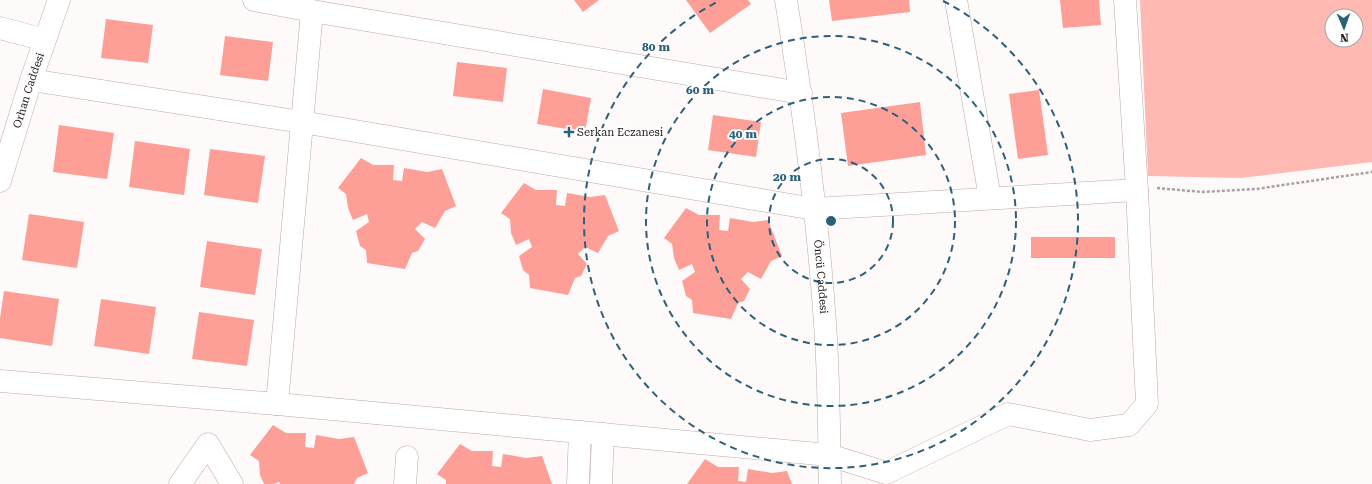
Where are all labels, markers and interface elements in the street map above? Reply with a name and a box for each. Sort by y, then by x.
north arrow [1324,8,1364,48]
text: N [1339,31,1349,44]
text: 80 m [642,40,670,54]
street label: Orhan Caddesi [10,50,47,130]
text: 60 m [686,83,714,97]
place label: Serkan Eczanesi [577,126,664,139]
marker: Serkan Eczanesi [564,127,574,137]
text: 40 m [729,127,757,141]
text: 20 m [773,170,801,184]
centre of rings [824,214,838,228]
street label: Öncü Caddesi [812,239,831,315]

